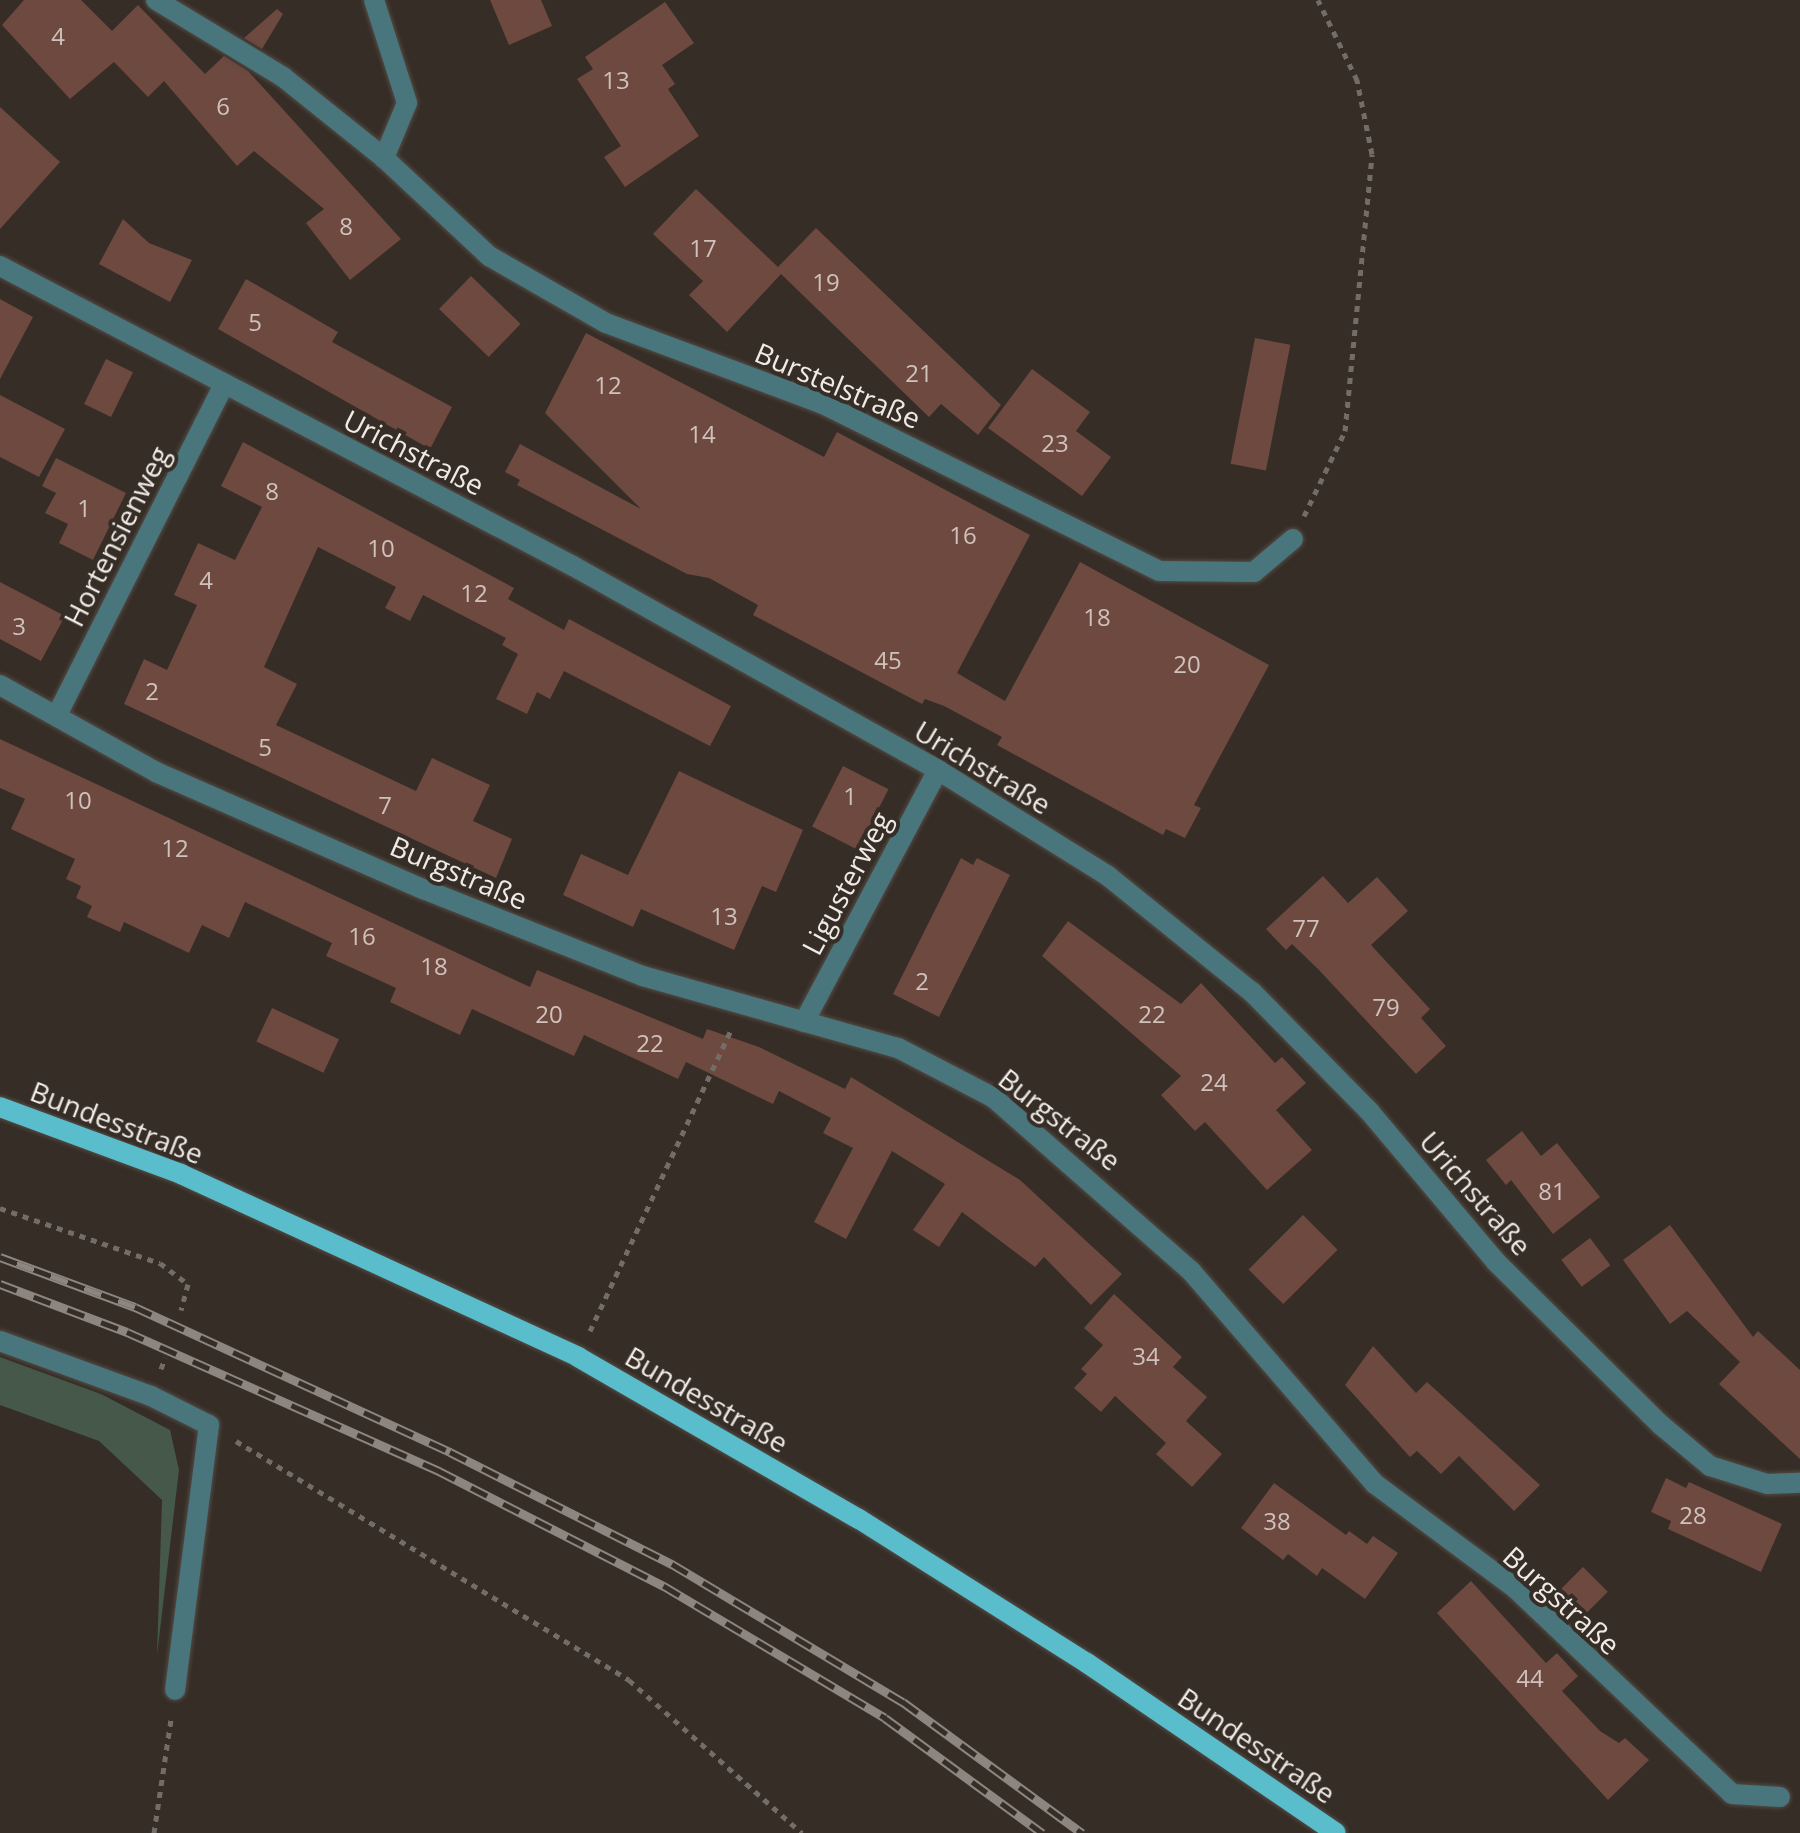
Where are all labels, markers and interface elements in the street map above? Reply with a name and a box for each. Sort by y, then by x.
house number: 4 [51,22,65,50]
house number: 13 [602,66,630,94]
house number: 6 [216,92,230,120]
house number: 8 [339,212,353,240]
house number: 17 [689,234,717,262]
house number: 19 [812,268,840,296]
house number: 5 [248,308,262,336]
street label: Burstelstraße [750,335,926,435]
house number: 21 [905,359,933,387]
house number: 12 [594,371,622,399]
street label: Urichstraße [338,402,490,502]
house number: 14 [688,420,716,448]
house number: 23 [1041,429,1069,457]
street label: Hortensienweg [56,440,176,632]
house number: 8 [265,477,279,505]
house number: 1 [77,494,91,522]
house number: 16 [949,521,977,549]
house number: 10 [367,534,395,562]
house number: 4 [199,566,213,594]
house number: 12 [460,579,488,607]
house number: 18 [1083,603,1111,631]
house number: 3 [12,612,26,640]
house number: 45 [874,646,902,674]
house number: 20 [1173,650,1201,678]
house number: 2 [145,677,159,705]
street label: Urichstraße [909,713,1057,821]
house number: 5 [258,733,272,761]
house number: 1 [843,782,857,810]
house number: 10 [64,786,92,814]
house number: 7 [378,791,392,819]
street label: Ligusterweg [794,806,898,960]
street label: Burgstraße [386,828,532,916]
house number: 12 [161,834,189,862]
house number: 13 [710,902,738,930]
house number: 77 [1292,914,1320,942]
house number: 16 [348,922,376,950]
house number: 18 [420,952,448,980]
house number: 2 [915,967,929,995]
house number: 79 [1372,993,1400,1021]
house number: 20 [535,1000,563,1028]
house number: 22 [1138,1000,1166,1028]
house number: 22 [636,1029,664,1057]
street label: Burgstraße [992,1061,1128,1177]
house number: 24 [1200,1068,1228,1096]
street label: Bundesstraße [26,1074,208,1170]
street label: Urichstraße [1413,1124,1539,1262]
house number: 81 [1538,1177,1566,1205]
street label: Bundesstraße [620,1339,794,1459]
house number: 34 [1132,1342,1160,1370]
house number: 28 [1679,1501,1707,1529]
house number: 38 [1263,1507,1291,1535]
street label: Burgstraße [1497,1539,1627,1661]
house number: 44 [1516,1664,1544,1692]
street label: Bundesstraße [1172,1680,1342,1810]

